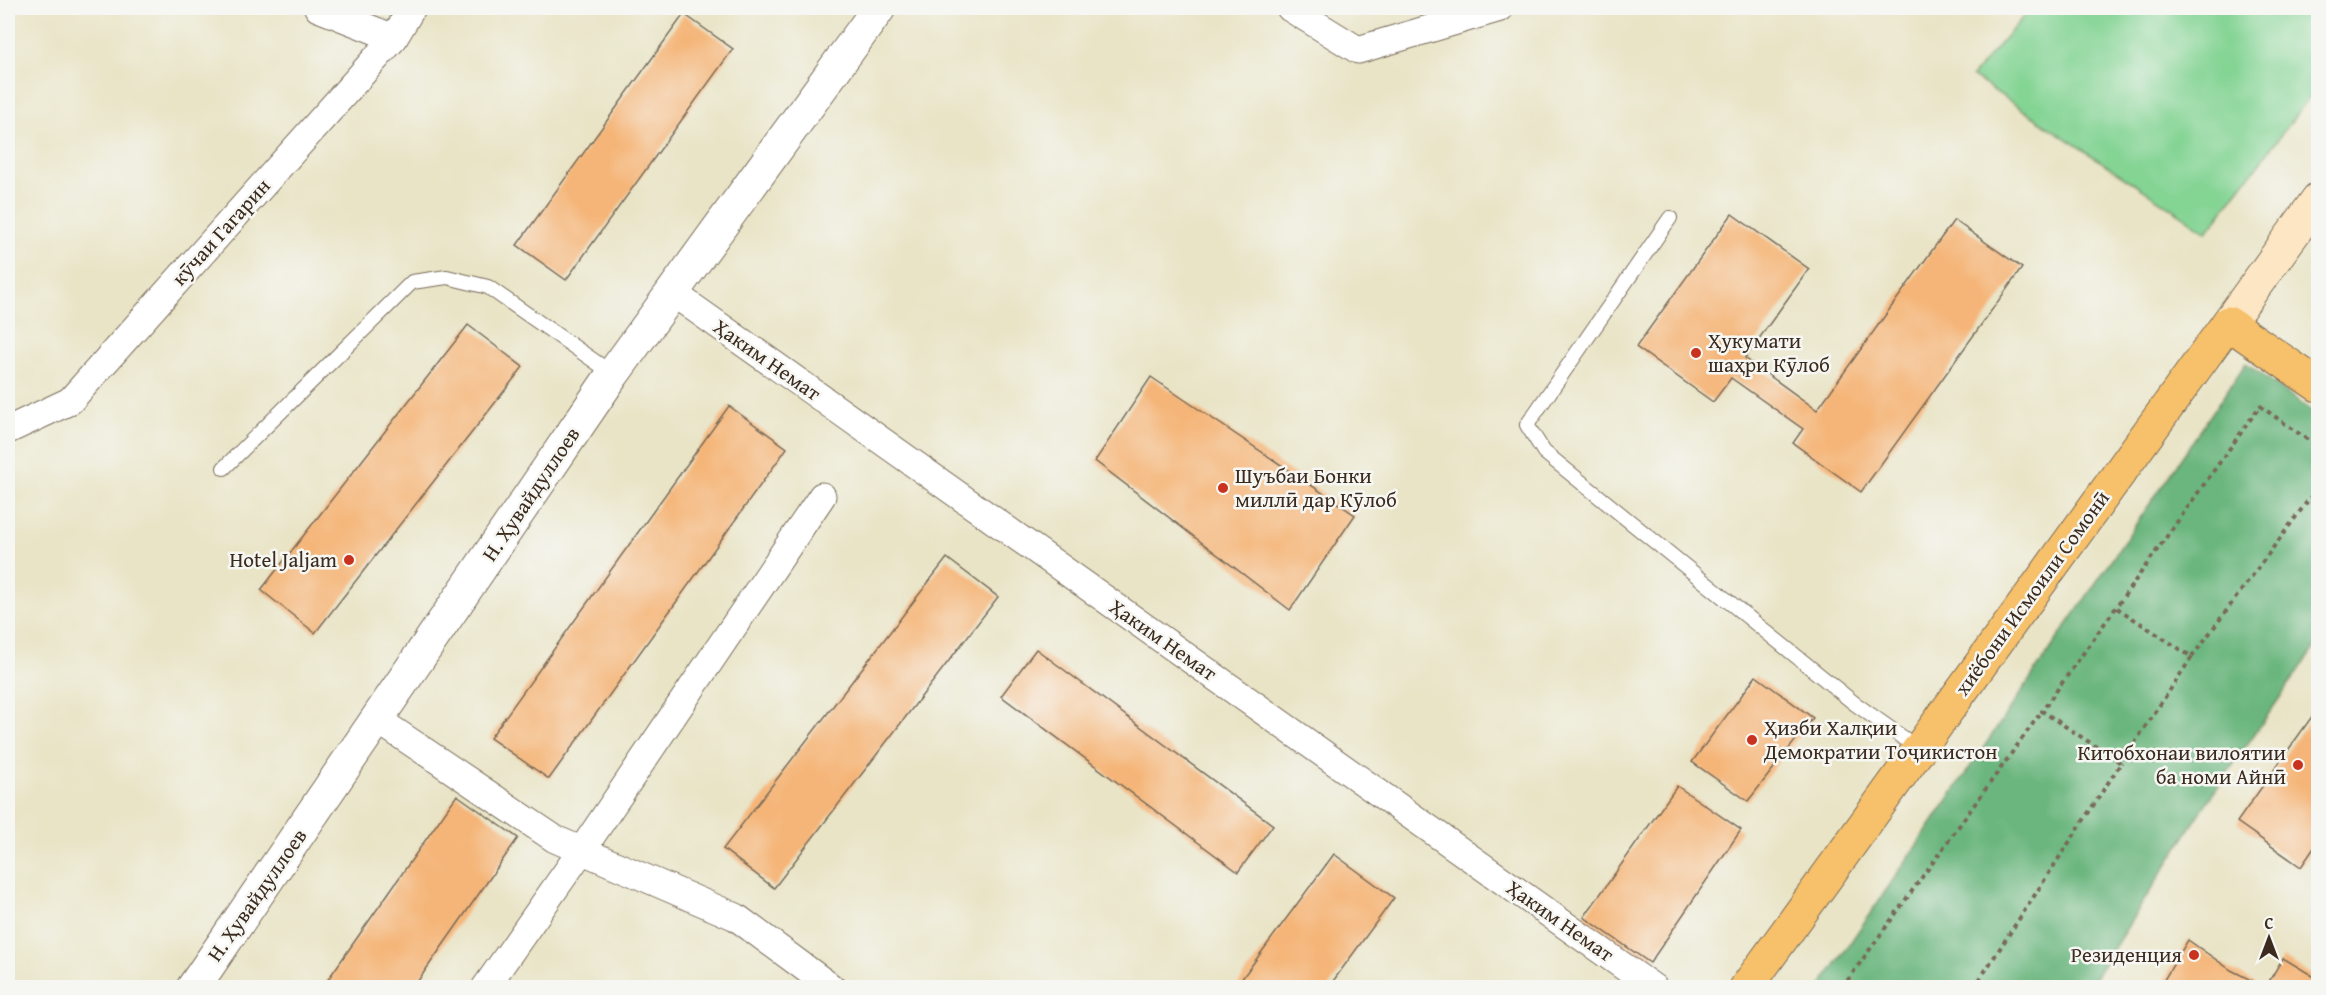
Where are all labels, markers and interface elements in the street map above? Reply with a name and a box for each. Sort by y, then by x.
street label: кӯчаи Гагарин [164,171,277,292]
street label: Ҳаким Немат [707,311,827,408]
place label: Ҳукумати шаҳри Кӯлоб [1708,325,1830,380]
marker: Ҳукумати шаҳри Кӯлоб [1689,346,1703,360]
street label: Н. Ҳувайдуллоев [474,420,587,567]
place label: Шуъбаи Бонки миллӣ дар Кӯлоб [1235,460,1397,515]
marker: Шуъбаи Бонки миллӣ дар Кӯлоб [1216,481,1230,495]
street label: хиёбони Исмоили Сомонӣ [1947,484,2117,702]
place label: Hotel Jaljam [229,544,337,575]
marker: Hotel Jaljam [342,553,356,567]
street label: Ҳаким Немат [1103,591,1223,688]
place label: Ҳизби Халқии Демократии Тоҷикистон [1763,712,1997,767]
marker: Ҳизби Халқии Демократии Тоҷикистон [1745,733,1759,747]
place label: Китобхонаи вилоятии ба номи Айнӣ [2078,737,2286,792]
marker: Китобхонаи вилоятии ба номи Айнӣ [2291,758,2305,772]
street label: Н. Ҳувайдуллоев [199,822,314,968]
street label: Ҳаким Немат [1500,872,1620,969]
north arrow [2239,908,2299,968]
text: С [2264,911,2274,935]
place label: Резиденция [2071,939,2182,970]
marker: Резиденция [2187,948,2201,962]

